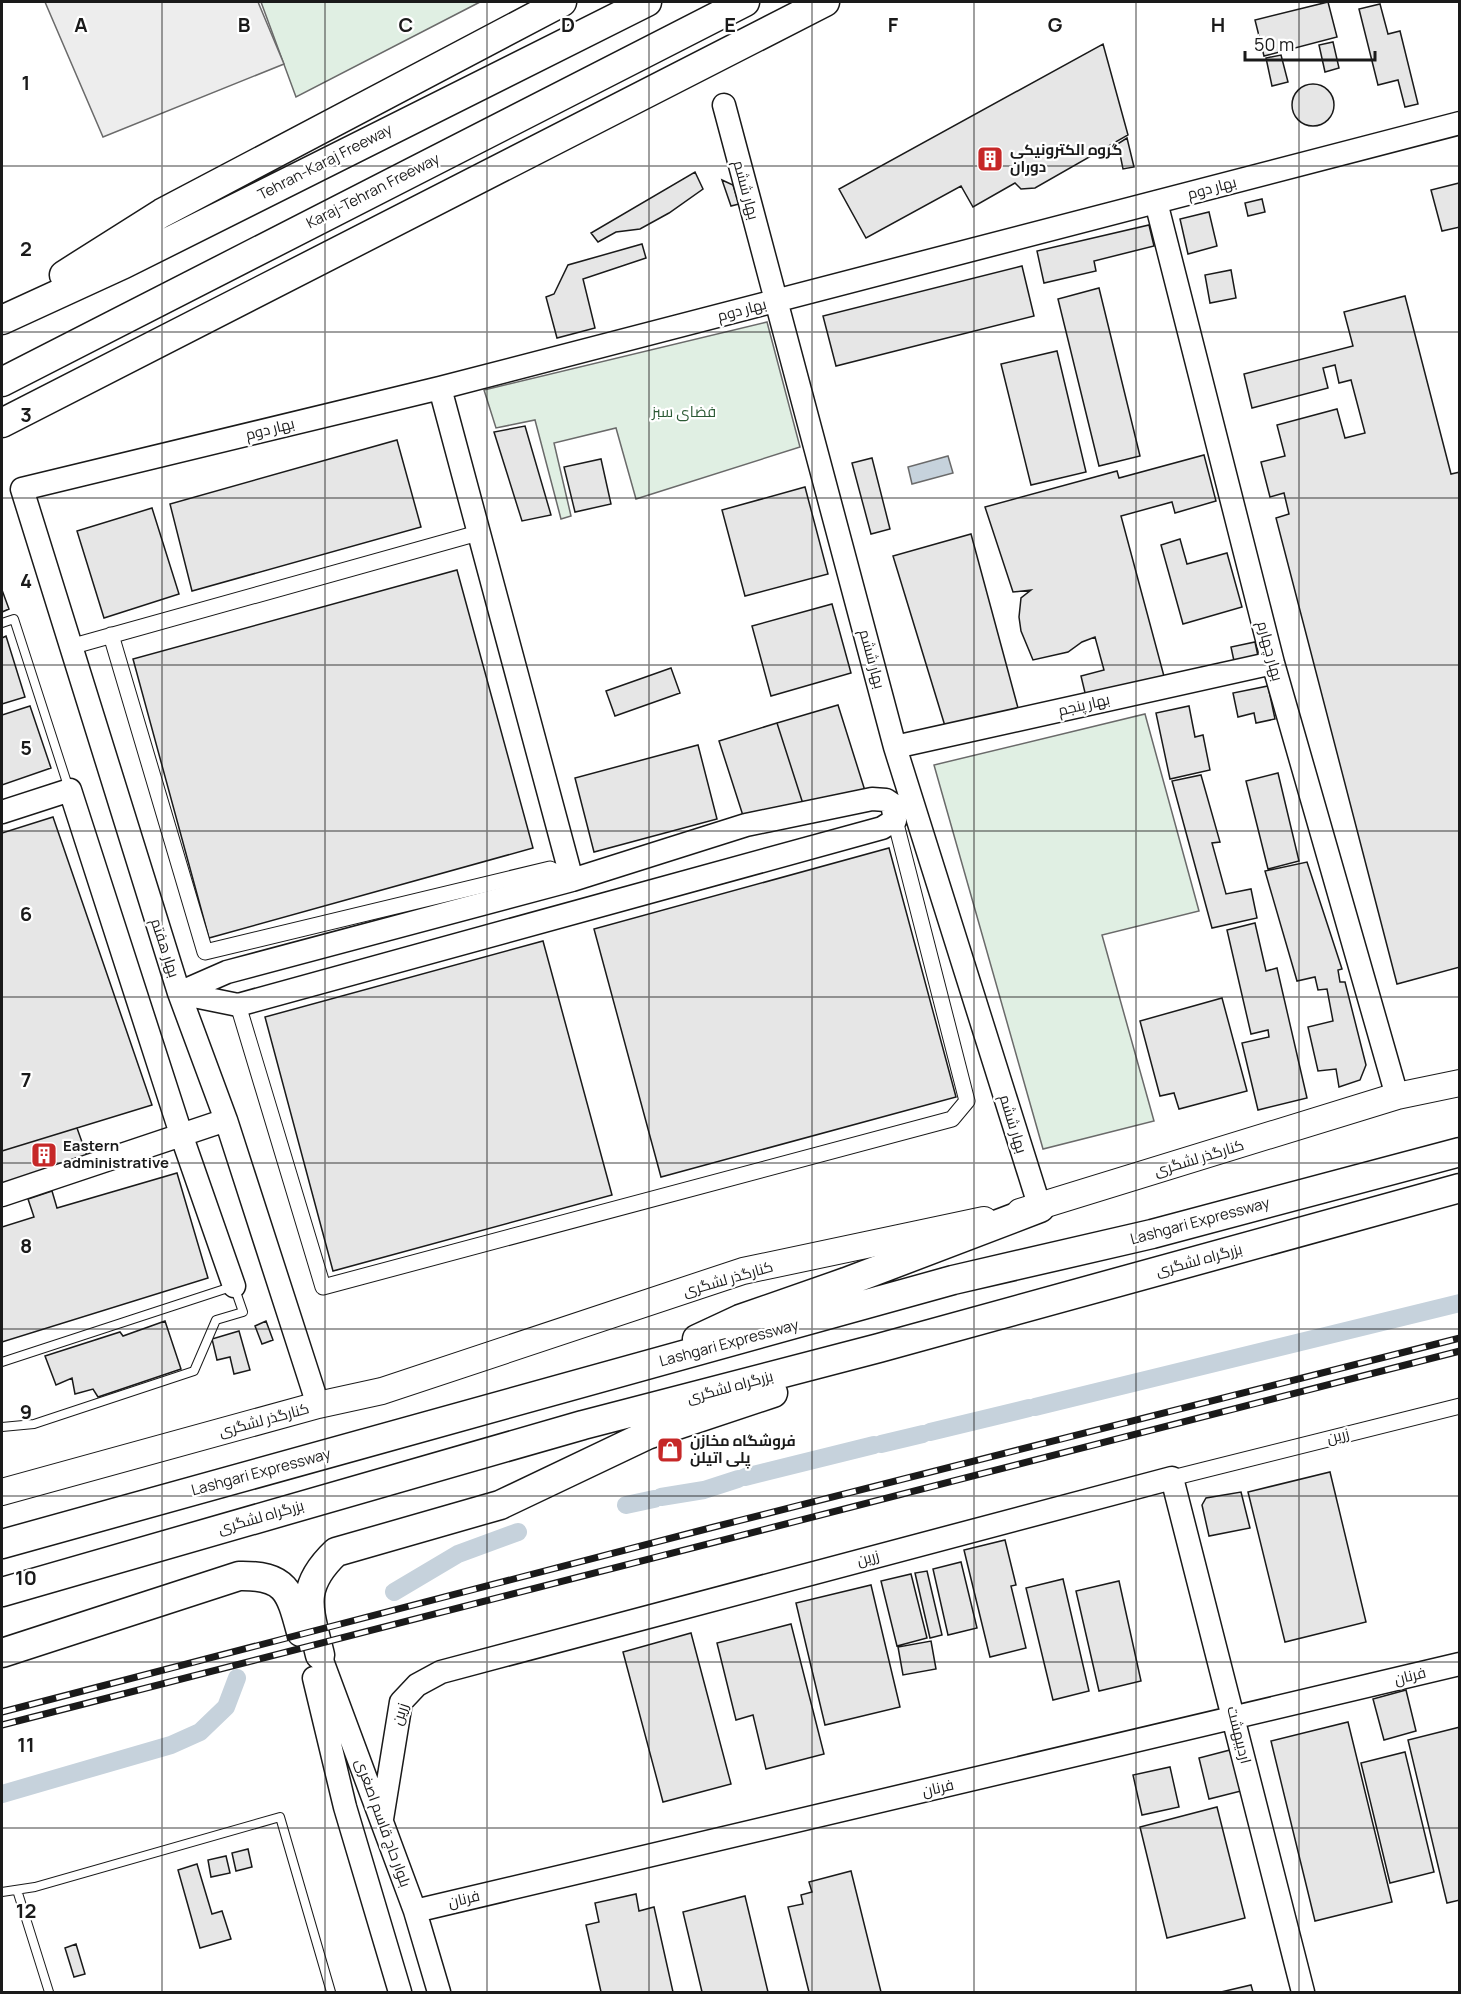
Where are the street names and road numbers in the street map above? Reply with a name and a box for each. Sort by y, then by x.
street label: Tehran-Karaj Freeway [254,118,396,205]
street label: Karaj-Tehran Freeway [302,148,443,233]
street label: بهار ششم [729,158,764,222]
street label: بهار دوم [1185,171,1239,204]
street label: بهار دوم [715,293,769,326]
street label: بهار دوم [243,412,297,445]
street label: بهار چهارم [1252,619,1289,683]
street label: بهار ششم [855,627,890,691]
street label: بهار پنجم [1056,688,1112,721]
street label: بهار هفتم [146,916,185,980]
street label: بهار ششم [995,1092,1032,1156]
street label: کنارگذر لشگری [1151,1134,1246,1181]
street label: Lashgari Expressway [1128,1192,1272,1249]
street label: بزرگراه لشگری [1153,1238,1244,1281]
street label: کنارگذر لشگری [680,1256,775,1301]
street label: Lashgari Expressway [657,1314,801,1371]
street label: بزرگراه لشگری [684,1365,775,1408]
street label: کنارگذر لشگری [216,1397,311,1442]
street label: زرین [1324,1423,1351,1448]
street label: Lashgari Expressway [189,1443,333,1500]
street label: بزرگراه لشگری [215,1494,306,1539]
street label: زرین [854,1544,881,1571]
street label: فرنان [1392,1661,1428,1690]
street label: زرین [386,1700,413,1728]
street label: اردیبهشت [1222,1704,1257,1766]
street label: بلوار حاج قاسم اصغری [350,1756,416,1890]
street label: فرنان [920,1774,956,1801]
street label: فرنان [446,1885,482,1912]

